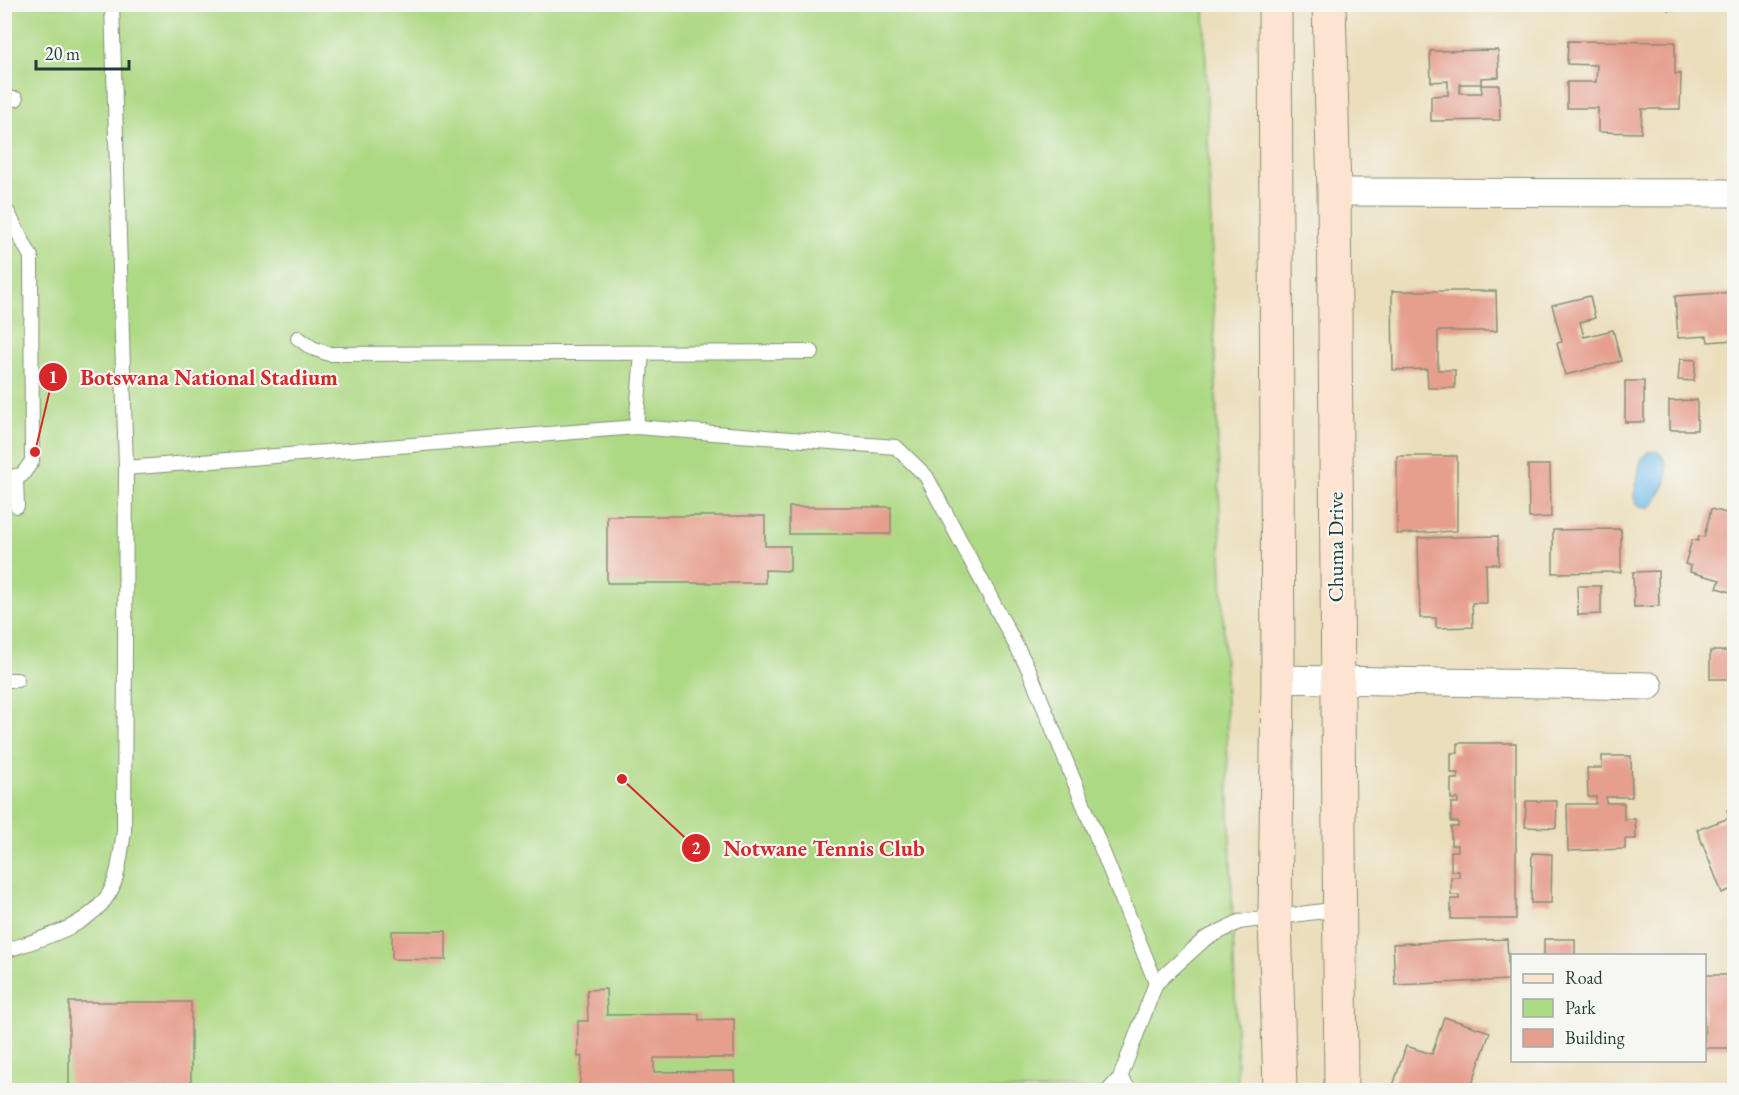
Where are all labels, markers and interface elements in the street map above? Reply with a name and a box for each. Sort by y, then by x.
scale bar [36,33,129,71]
text: 20 m [45,42,80,65]
callout: Botswana National Stadium [38,357,349,397]
text: Botswana National Stadium [80,363,338,392]
text: 1 [48,365,58,388]
street label: Chuma Drive [1322,492,1349,602]
callout: Notwane Tennis Club [681,828,937,868]
text: Notwane Tennis Club [723,834,925,863]
text: 2 [691,836,701,859]
legend [1511,954,1706,1062]
text: Road [1565,966,1604,989]
text: Park [1565,996,1596,1019]
text: Building [1565,1026,1625,1049]

